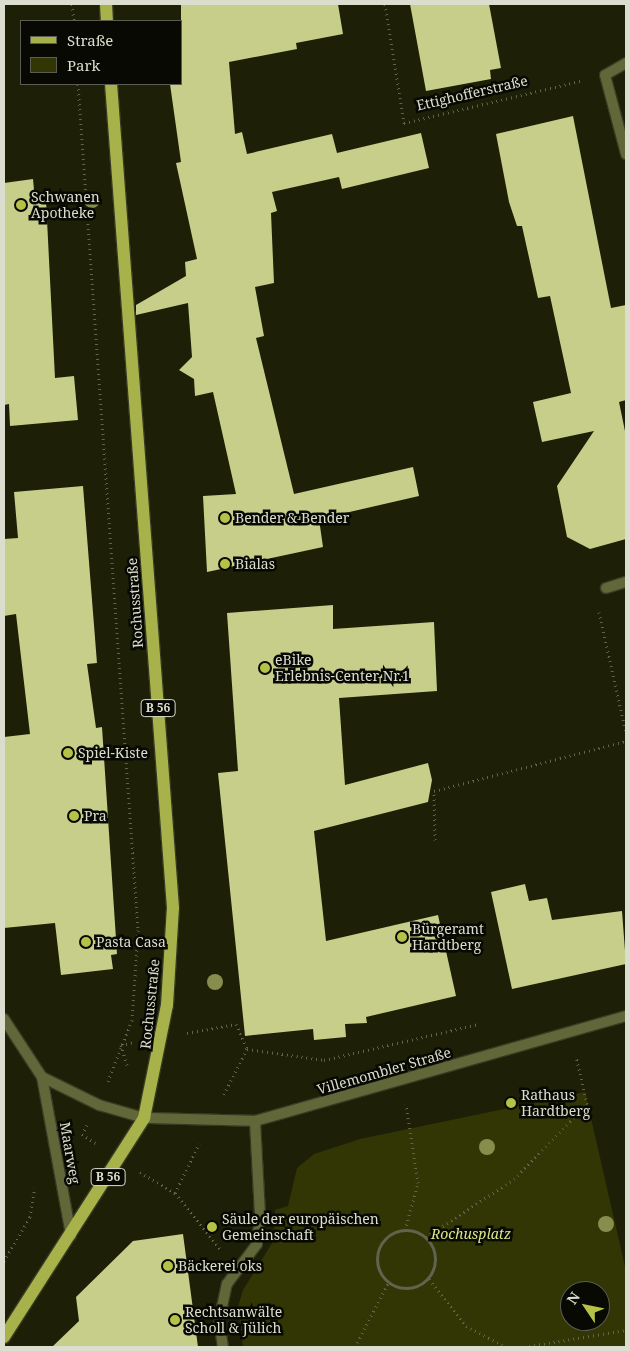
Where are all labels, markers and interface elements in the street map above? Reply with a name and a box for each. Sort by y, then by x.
legend [20,20,182,85]
text: Straße [67,30,113,50]
text: Park [67,55,100,75]
street label: Ettighofferstraße [415,72,529,114]
place label: Schwanen Apotheke [31,189,100,222]
marker: Schwanen Apotheke [15,199,27,211]
place label: Bender & Bender [235,510,349,526]
marker: Bender & Bender [219,512,231,524]
place label: Bialas [235,556,275,572]
street label: Rochusstraße [123,557,147,649]
marker: Bialas [219,558,231,570]
place label: eBike Erlebnis-Center Nr.1 [275,652,409,684]
marker: eBike Erlebnis-Center Nr.1 [259,662,271,674]
road number: B 56 [140,698,176,718]
place label: Spiel-Kiste [78,745,148,761]
marker: Spiel-Kiste [62,747,74,759]
place label: Pra [84,808,107,824]
marker: Pra [68,810,80,822]
place label: Bürgeramt Hardtberg [412,921,484,954]
marker: Bürgeramt Hardtberg [396,931,408,943]
place label: Pasta Casa [96,934,166,950]
marker: Pasta Casa [80,936,92,948]
street label: Rochusstraße [137,958,163,1050]
street label: Villemombler Straße [315,1044,453,1098]
place label: Rathaus Hardtberg [521,1087,590,1120]
marker: Rathaus Hardtberg [505,1097,517,1109]
street label: Maarweg [56,1121,84,1185]
road number: B 56 [90,1168,126,1186]
place label: Säule der europäischen Gemeinschaft [222,1211,379,1244]
marker: Säule der europäischen Gemeinschaft [206,1221,218,1233]
park label: Rochusplatz [431,1226,511,1242]
place label: Bäckerei oks [178,1258,262,1274]
marker: Bäckerei oks [162,1260,174,1272]
north arrow [560,1281,610,1331]
text: N [562,1288,584,1308]
place label: Rechtsanwälte Scholl & Jülich [185,1304,282,1336]
marker: Rechtsanwälte Scholl & Jülich [169,1314,181,1326]

